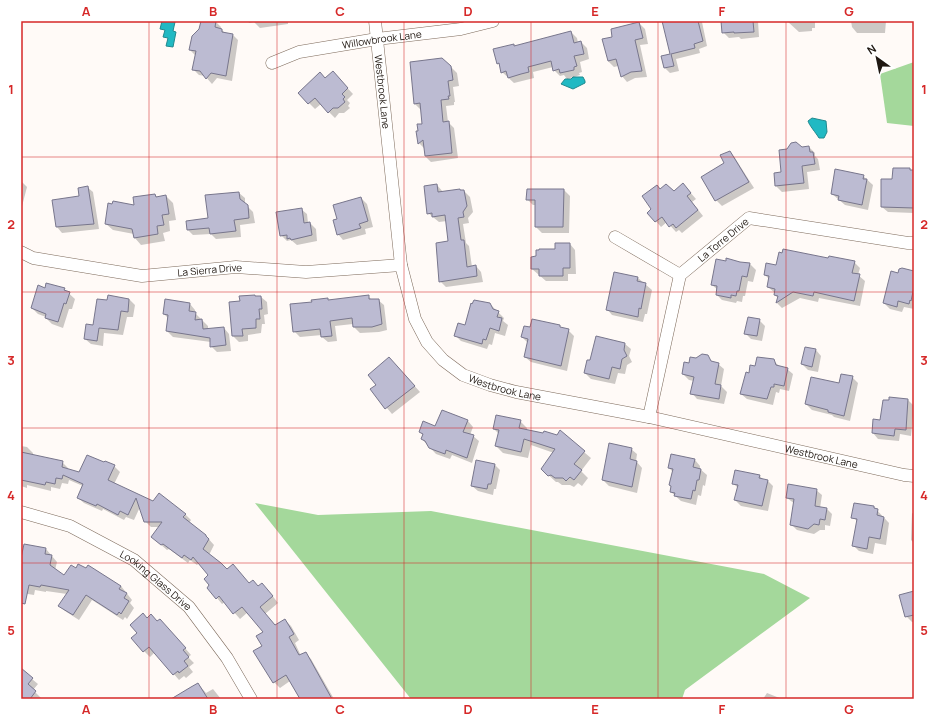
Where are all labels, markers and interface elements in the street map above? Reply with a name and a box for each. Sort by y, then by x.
text: A [82,2,91,20]
text: B [209,2,217,20]
text: C [335,2,345,20]
text: D [463,2,473,20]
text: E [591,2,599,20]
text: F [719,2,726,20]
text: G [844,2,854,20]
street label: Willowbrook Lane [341,27,423,52]
north arrow [857,38,897,78]
text: N [864,41,879,58]
street label: Westbrook Lane [372,54,393,130]
text: 1 [8,80,14,98]
text: 1 [921,80,927,98]
street label: La Torre Drive [694,214,751,265]
text: 2 [7,215,15,233]
text: 2 [920,215,928,233]
street label: La Sierra Drive [177,260,243,280]
text: 3 [7,351,15,369]
text: 3 [920,351,928,369]
street label: Westbrook Lane [467,371,542,404]
street label: Westbrook Lane [783,441,859,471]
text: 4 [7,486,15,504]
text: 4 [920,486,928,504]
street label: Looking Glass Drive [117,547,195,614]
text: 5 [7,621,15,639]
text: 5 [920,621,928,639]
text: A [82,700,91,718]
text: B [209,700,217,718]
text: C [335,700,345,718]
text: D [463,700,473,718]
text: E [591,700,599,718]
text: F [719,700,726,718]
text: G [844,700,854,718]

